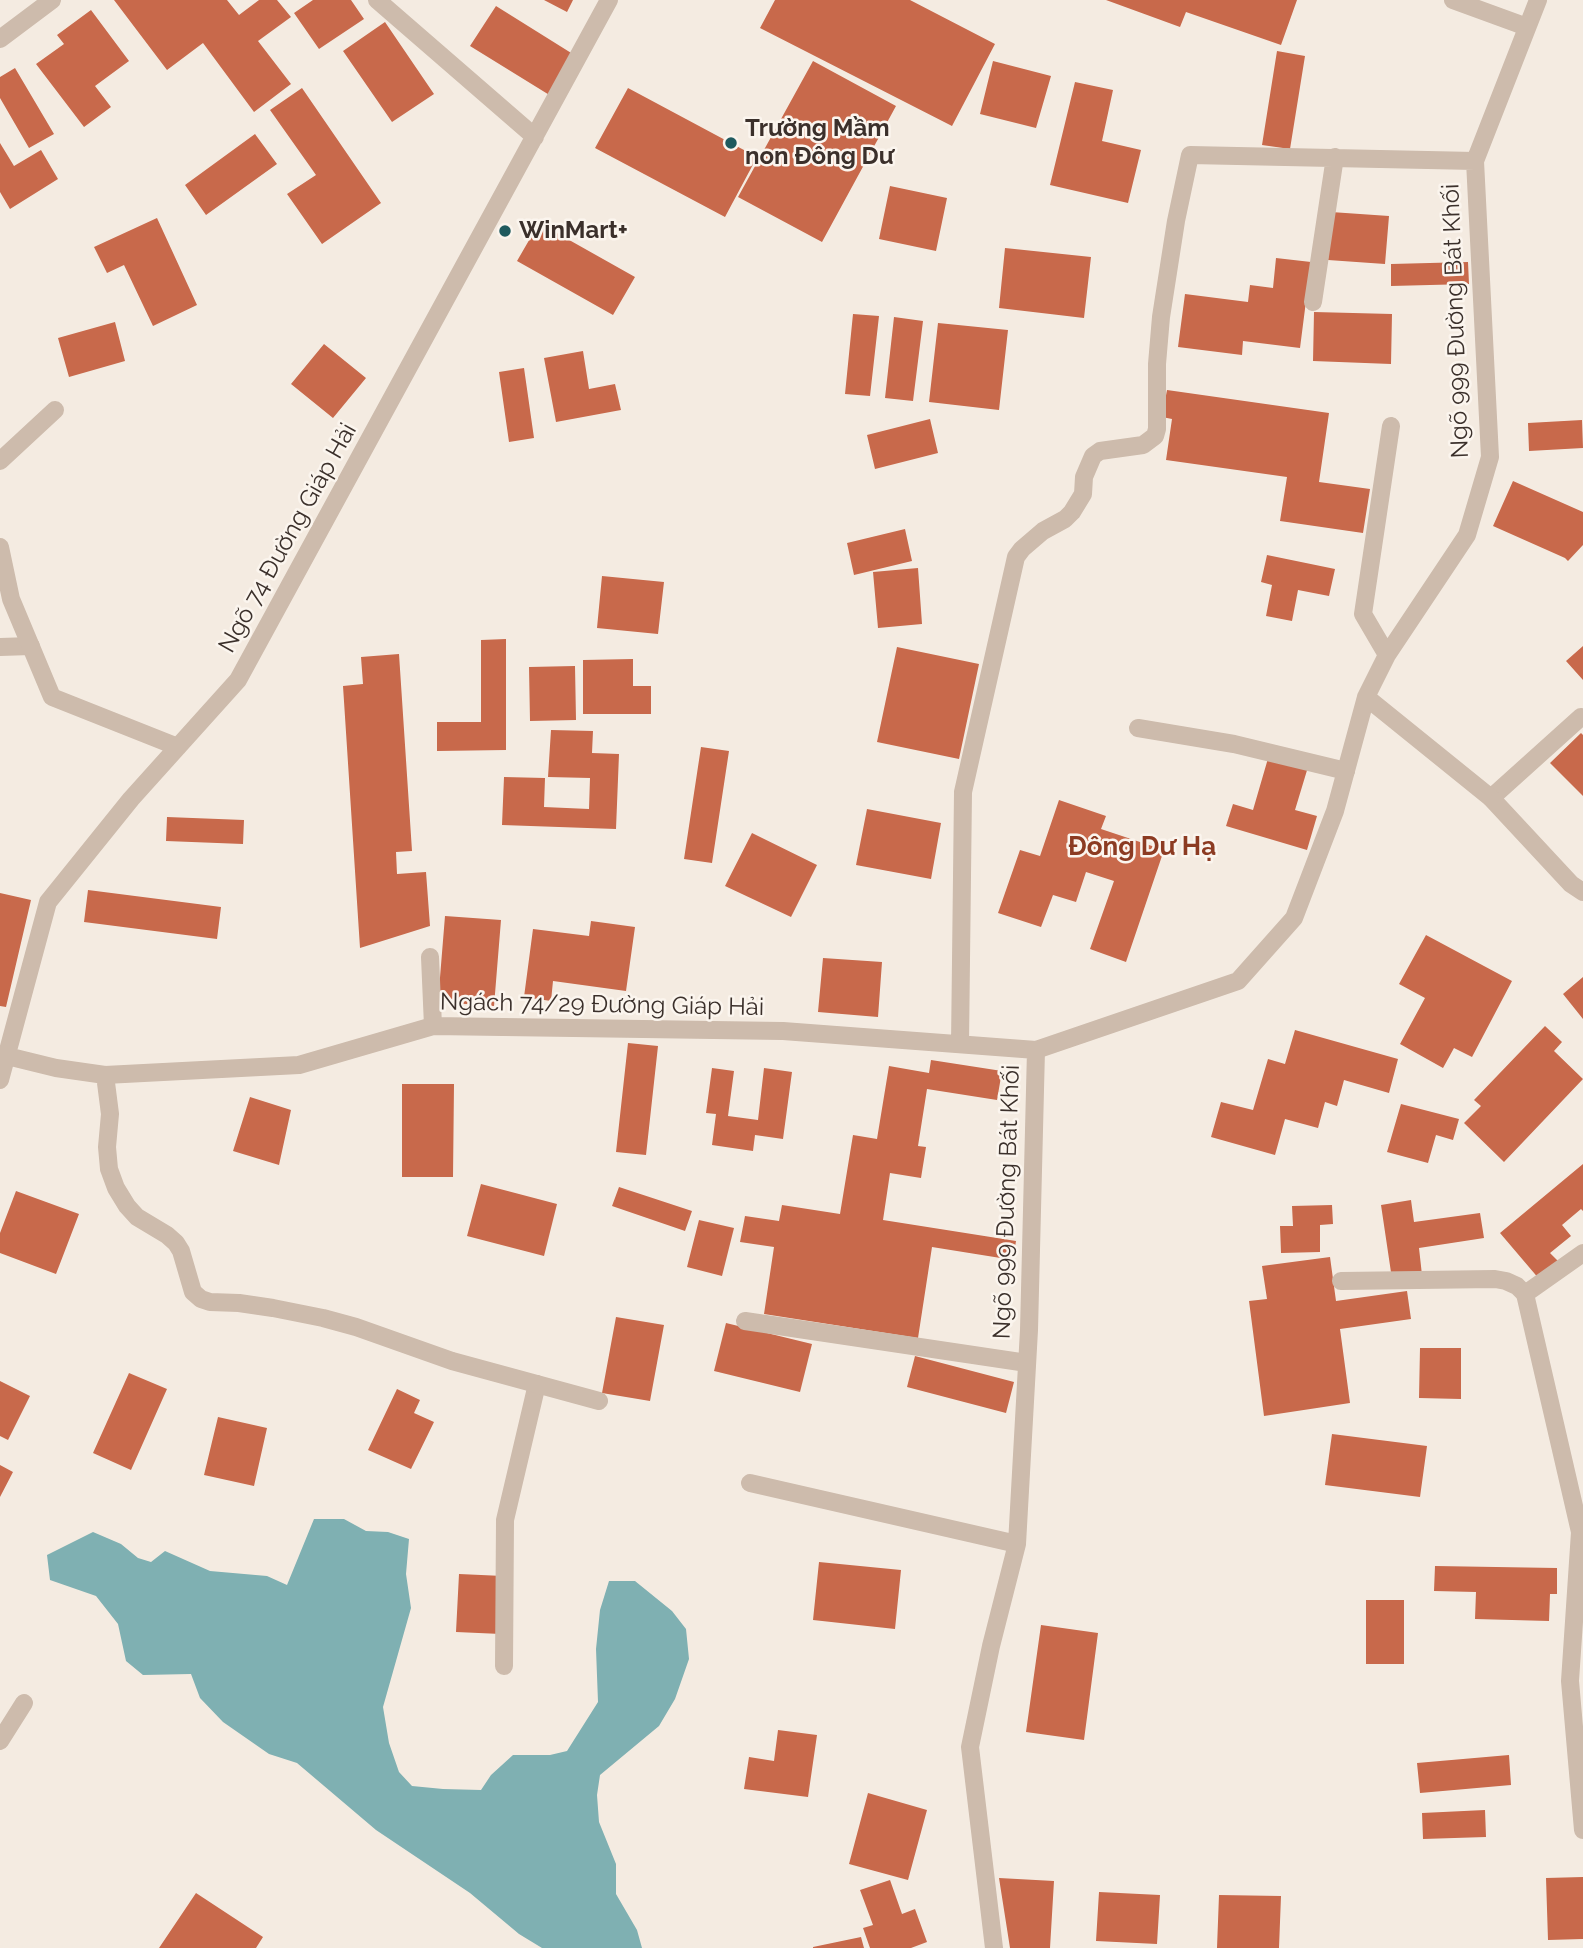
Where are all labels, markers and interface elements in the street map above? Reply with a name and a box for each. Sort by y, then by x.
place label: Trường Mầm non Đông Dư [745,115,894,171]
marker: Trường Mầm non Đông Dư [723,135,739,151]
street label: Ngõ 999 Đường Bát Khối [1437,183,1475,459]
place label: WinMart+ [519,217,628,245]
marker: WinMart+ [497,223,513,239]
street label: Ngõ 74 Đường Giáp Hải [213,418,363,658]
district label: Đông Dư Hạ [1068,831,1216,863]
street label: Ngách 74/29 Đường Giáp Hải [440,988,764,1022]
street label: Ngõ 999 Đường Bát Khối [988,1064,1026,1340]

